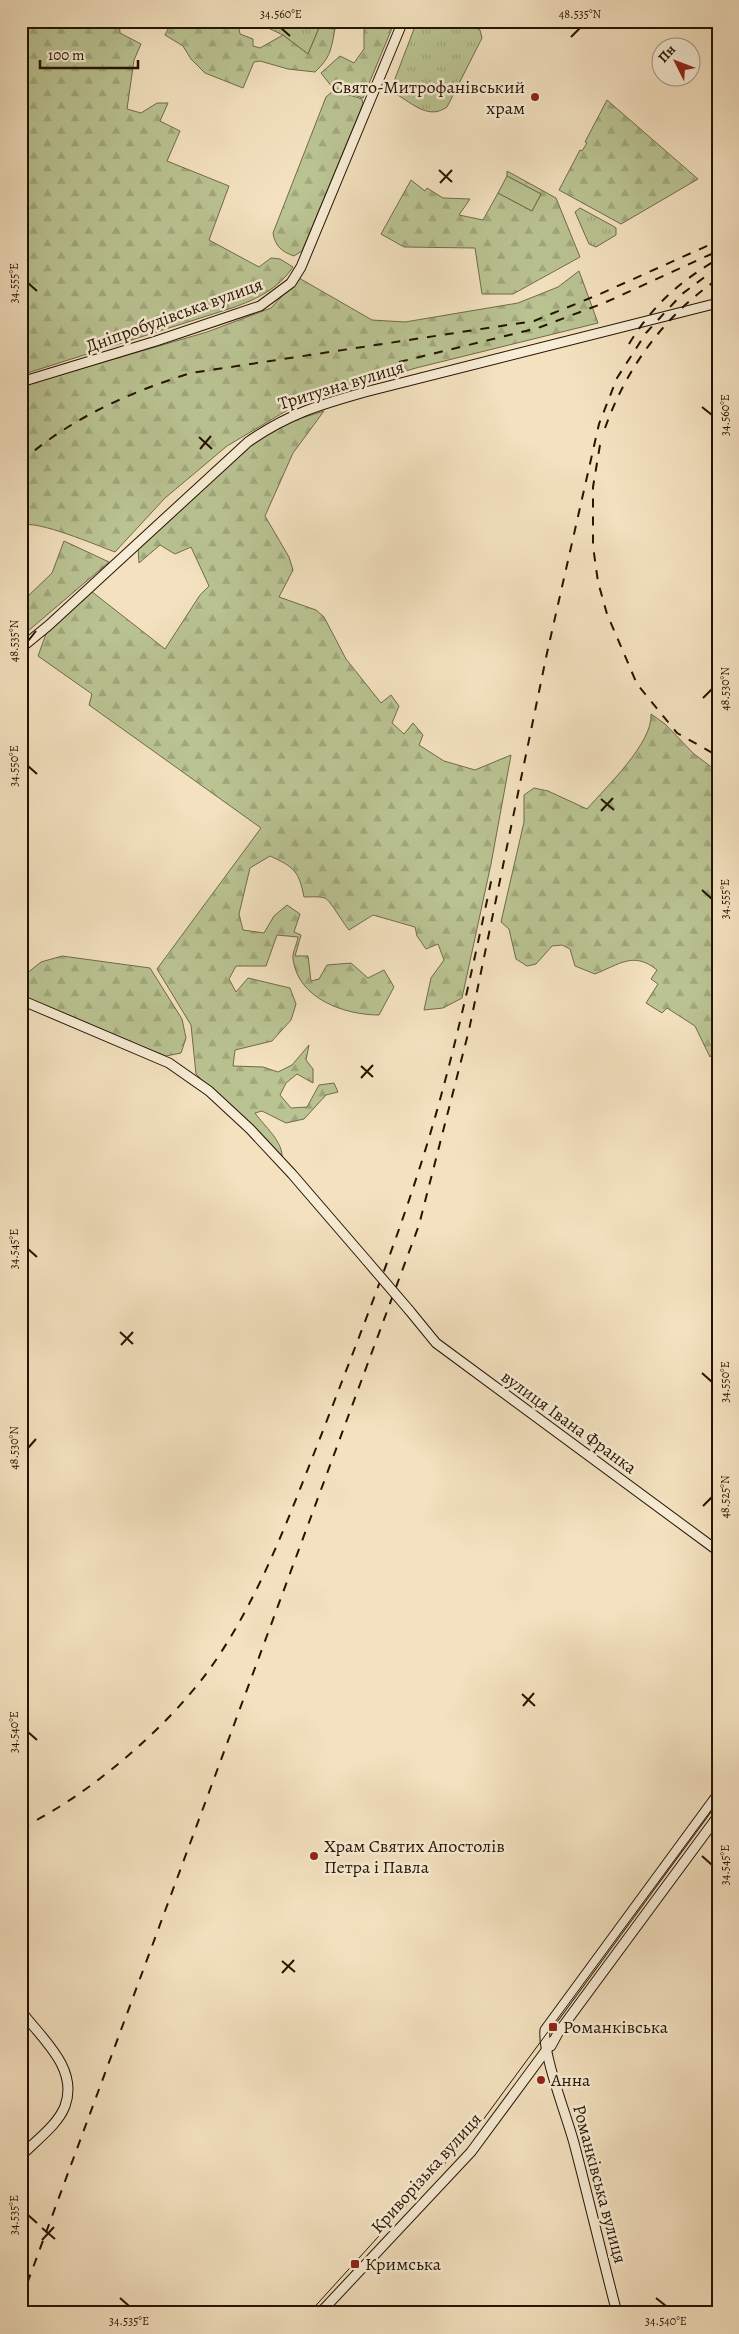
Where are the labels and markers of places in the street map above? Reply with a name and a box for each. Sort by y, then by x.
place label: Свято-Митрофанівський храм [332,75,525,120]
marker: Свято-Митрофанівський храм [529,91,541,103]
place label: Храм Святих Апостолів Петра і Павла [324,1834,505,1879]
marker: Храм Святих Апостолів Петра і Павла [308,1850,320,1862]
place label: Романківська [563,2015,669,2039]
marker: Романківська [547,2021,559,2033]
place label: Анна [550,2068,591,2092]
marker: Анна [535,2074,547,2086]
place label: Кримська [365,2252,442,2276]
marker: Кримська [349,2258,361,2270]

